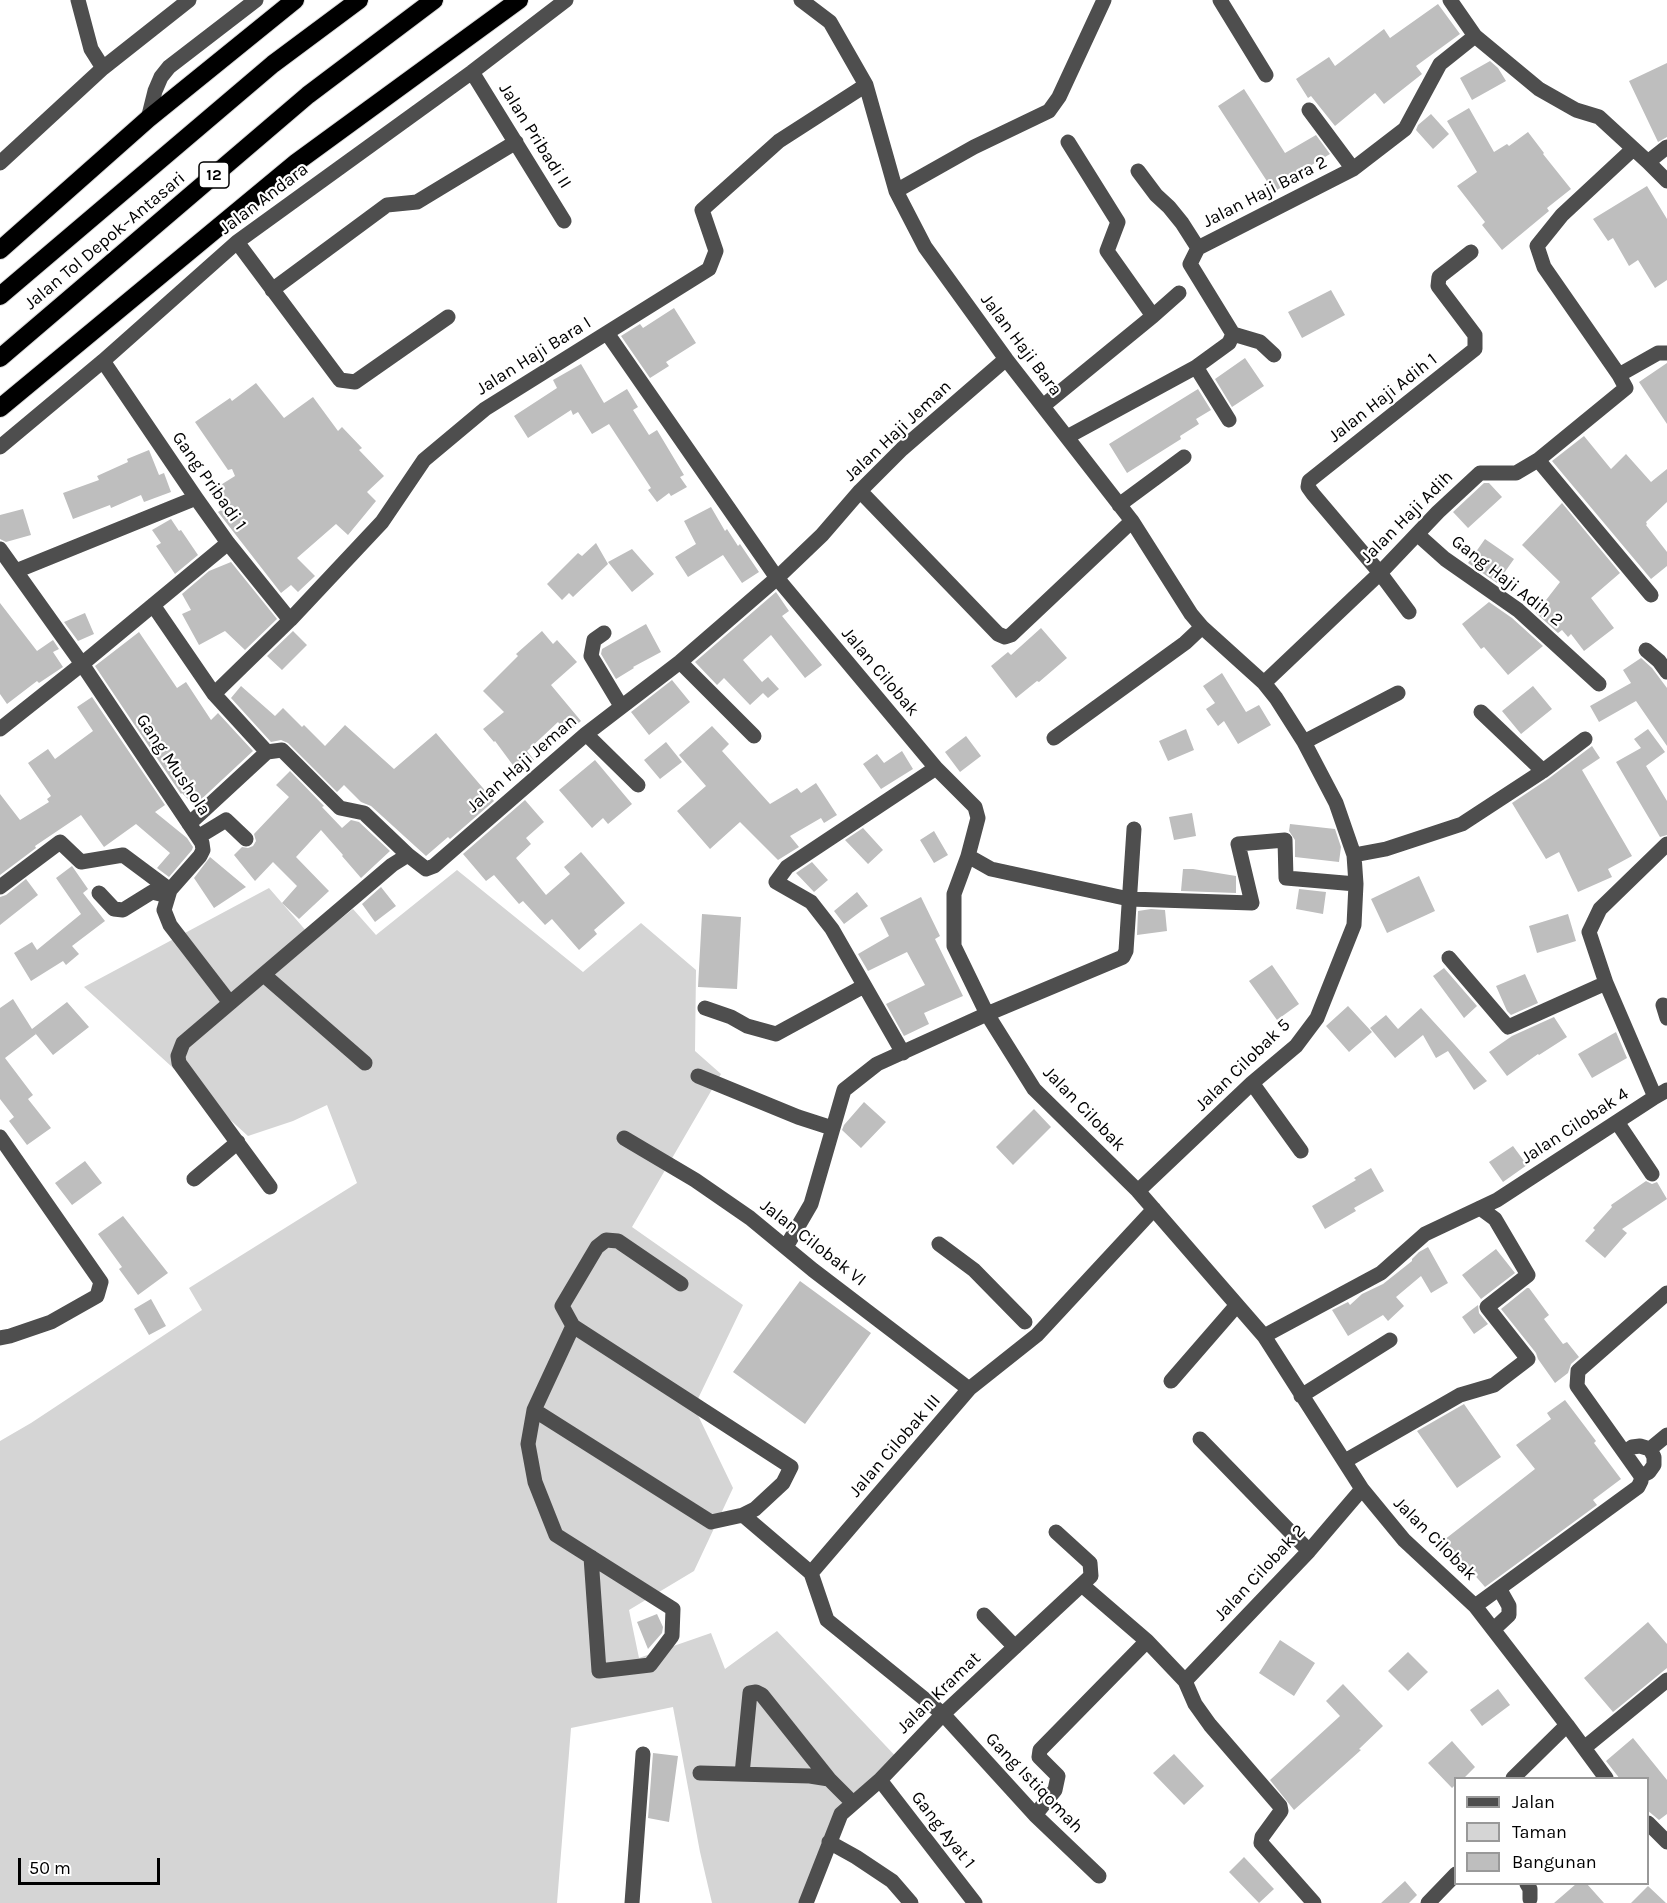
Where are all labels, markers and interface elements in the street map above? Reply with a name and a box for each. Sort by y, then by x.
street label: Jalan Pribadi II [494,79,576,193]
street label: Jalan Haji Bara 2 [1199,151,1331,233]
street label: Jalan Andara [215,159,313,239]
road number: 12 [199,162,229,188]
street label: Jalan Tol Depok–Antasari [20,167,190,315]
street label: Jalan Haji Bara [976,290,1066,400]
street label: Jalan Haji Bara I [473,312,595,400]
street label: Jalan Haji Adih 1 [1324,349,1442,447]
street label: Jalan Haji Jeman [840,376,956,486]
street label: Gang Pribadi 1 [167,428,251,534]
street label: Jalan Haji Adih [1356,466,1458,568]
street label: Gang Haji Adih 2 [1447,531,1567,631]
street label: Jalan Cilobak [837,623,923,721]
street label: Gang Mushola [131,710,215,820]
street label: Jalan Haji Jeman [463,710,581,818]
street label: Jalan Cilobak 5 [1191,1014,1295,1116]
street label: Jalan Cilobak [1038,1062,1130,1156]
street label: Jalan Cilobak 4 [1517,1083,1633,1169]
street label: Jalan Cilobak VI [756,1195,870,1291]
street label: Jalan Cilobak III [845,1390,945,1502]
street label: Jalan Cilobak [1389,1493,1481,1585]
street label: Jalan Cilobak 2 [1210,1520,1310,1626]
street label: Jalan Kramat [893,1648,985,1738]
street label: Gang Istiqomah [981,1728,1087,1838]
legend [1454,1777,1649,1885]
street label: Gang Ayat 1 [906,1787,980,1873]
text: Jalan [1512,1791,1555,1813]
text: Taman [1512,1821,1567,1843]
scale bar [21,1846,164,1884]
text: Bangunan [1512,1851,1597,1873]
text: 50 m [29,1857,71,1879]

